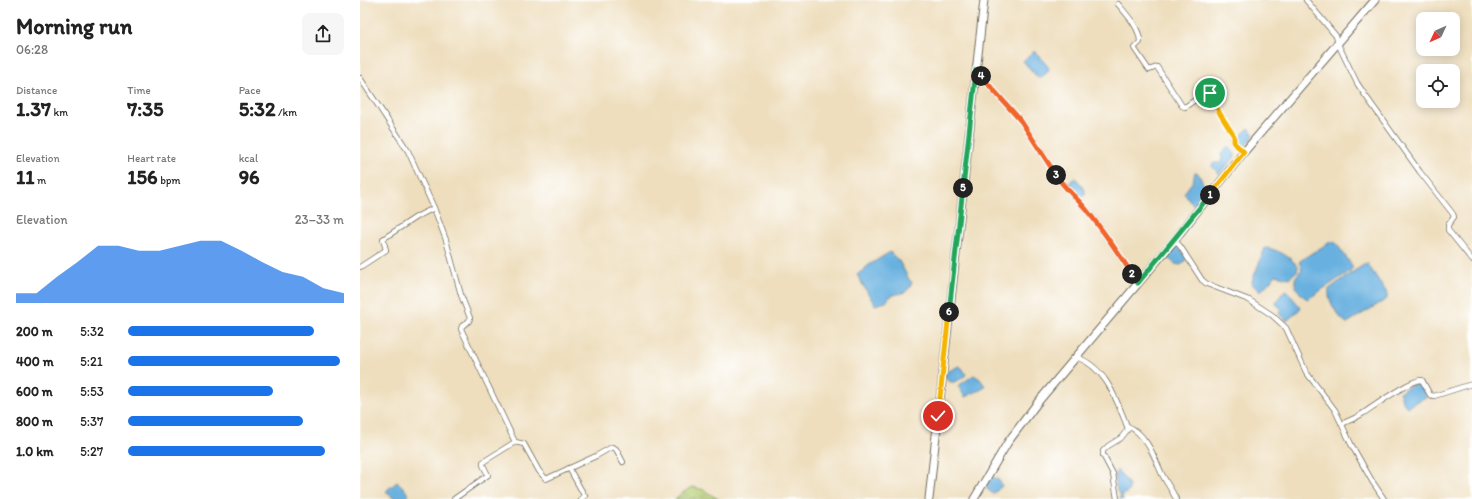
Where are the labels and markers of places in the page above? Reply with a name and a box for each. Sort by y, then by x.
pin: 4 [971,66,991,86]
pin [1193,76,1227,110]
pin: 3 [1046,165,1066,185]
pin: 5 [953,178,973,198]
pin: 1 [1200,185,1220,205]
pin: 2 [1122,264,1142,284]
pin: 6 [939,302,959,322]
pin [921,399,955,433]

